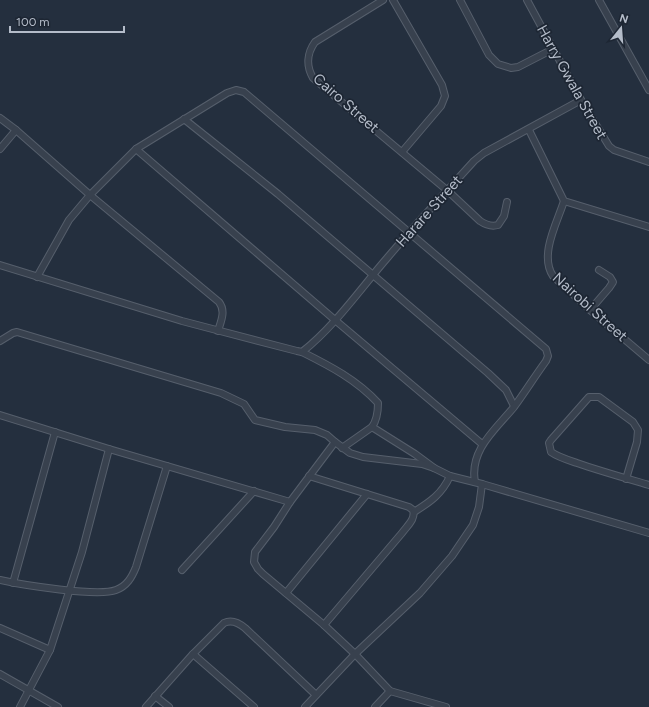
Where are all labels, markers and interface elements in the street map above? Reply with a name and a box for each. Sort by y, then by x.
scale bar [10,8,124,34]
north arrow [601,8,641,48]
text: N [618,11,630,26]
text: 100 m [16,15,50,29]
street label: Harry Gwala Street [533,22,611,143]
street label: Cairo Street [309,69,383,137]
street label: Harare Street [392,171,466,251]
street label: Nairobi Street [549,269,631,346]

